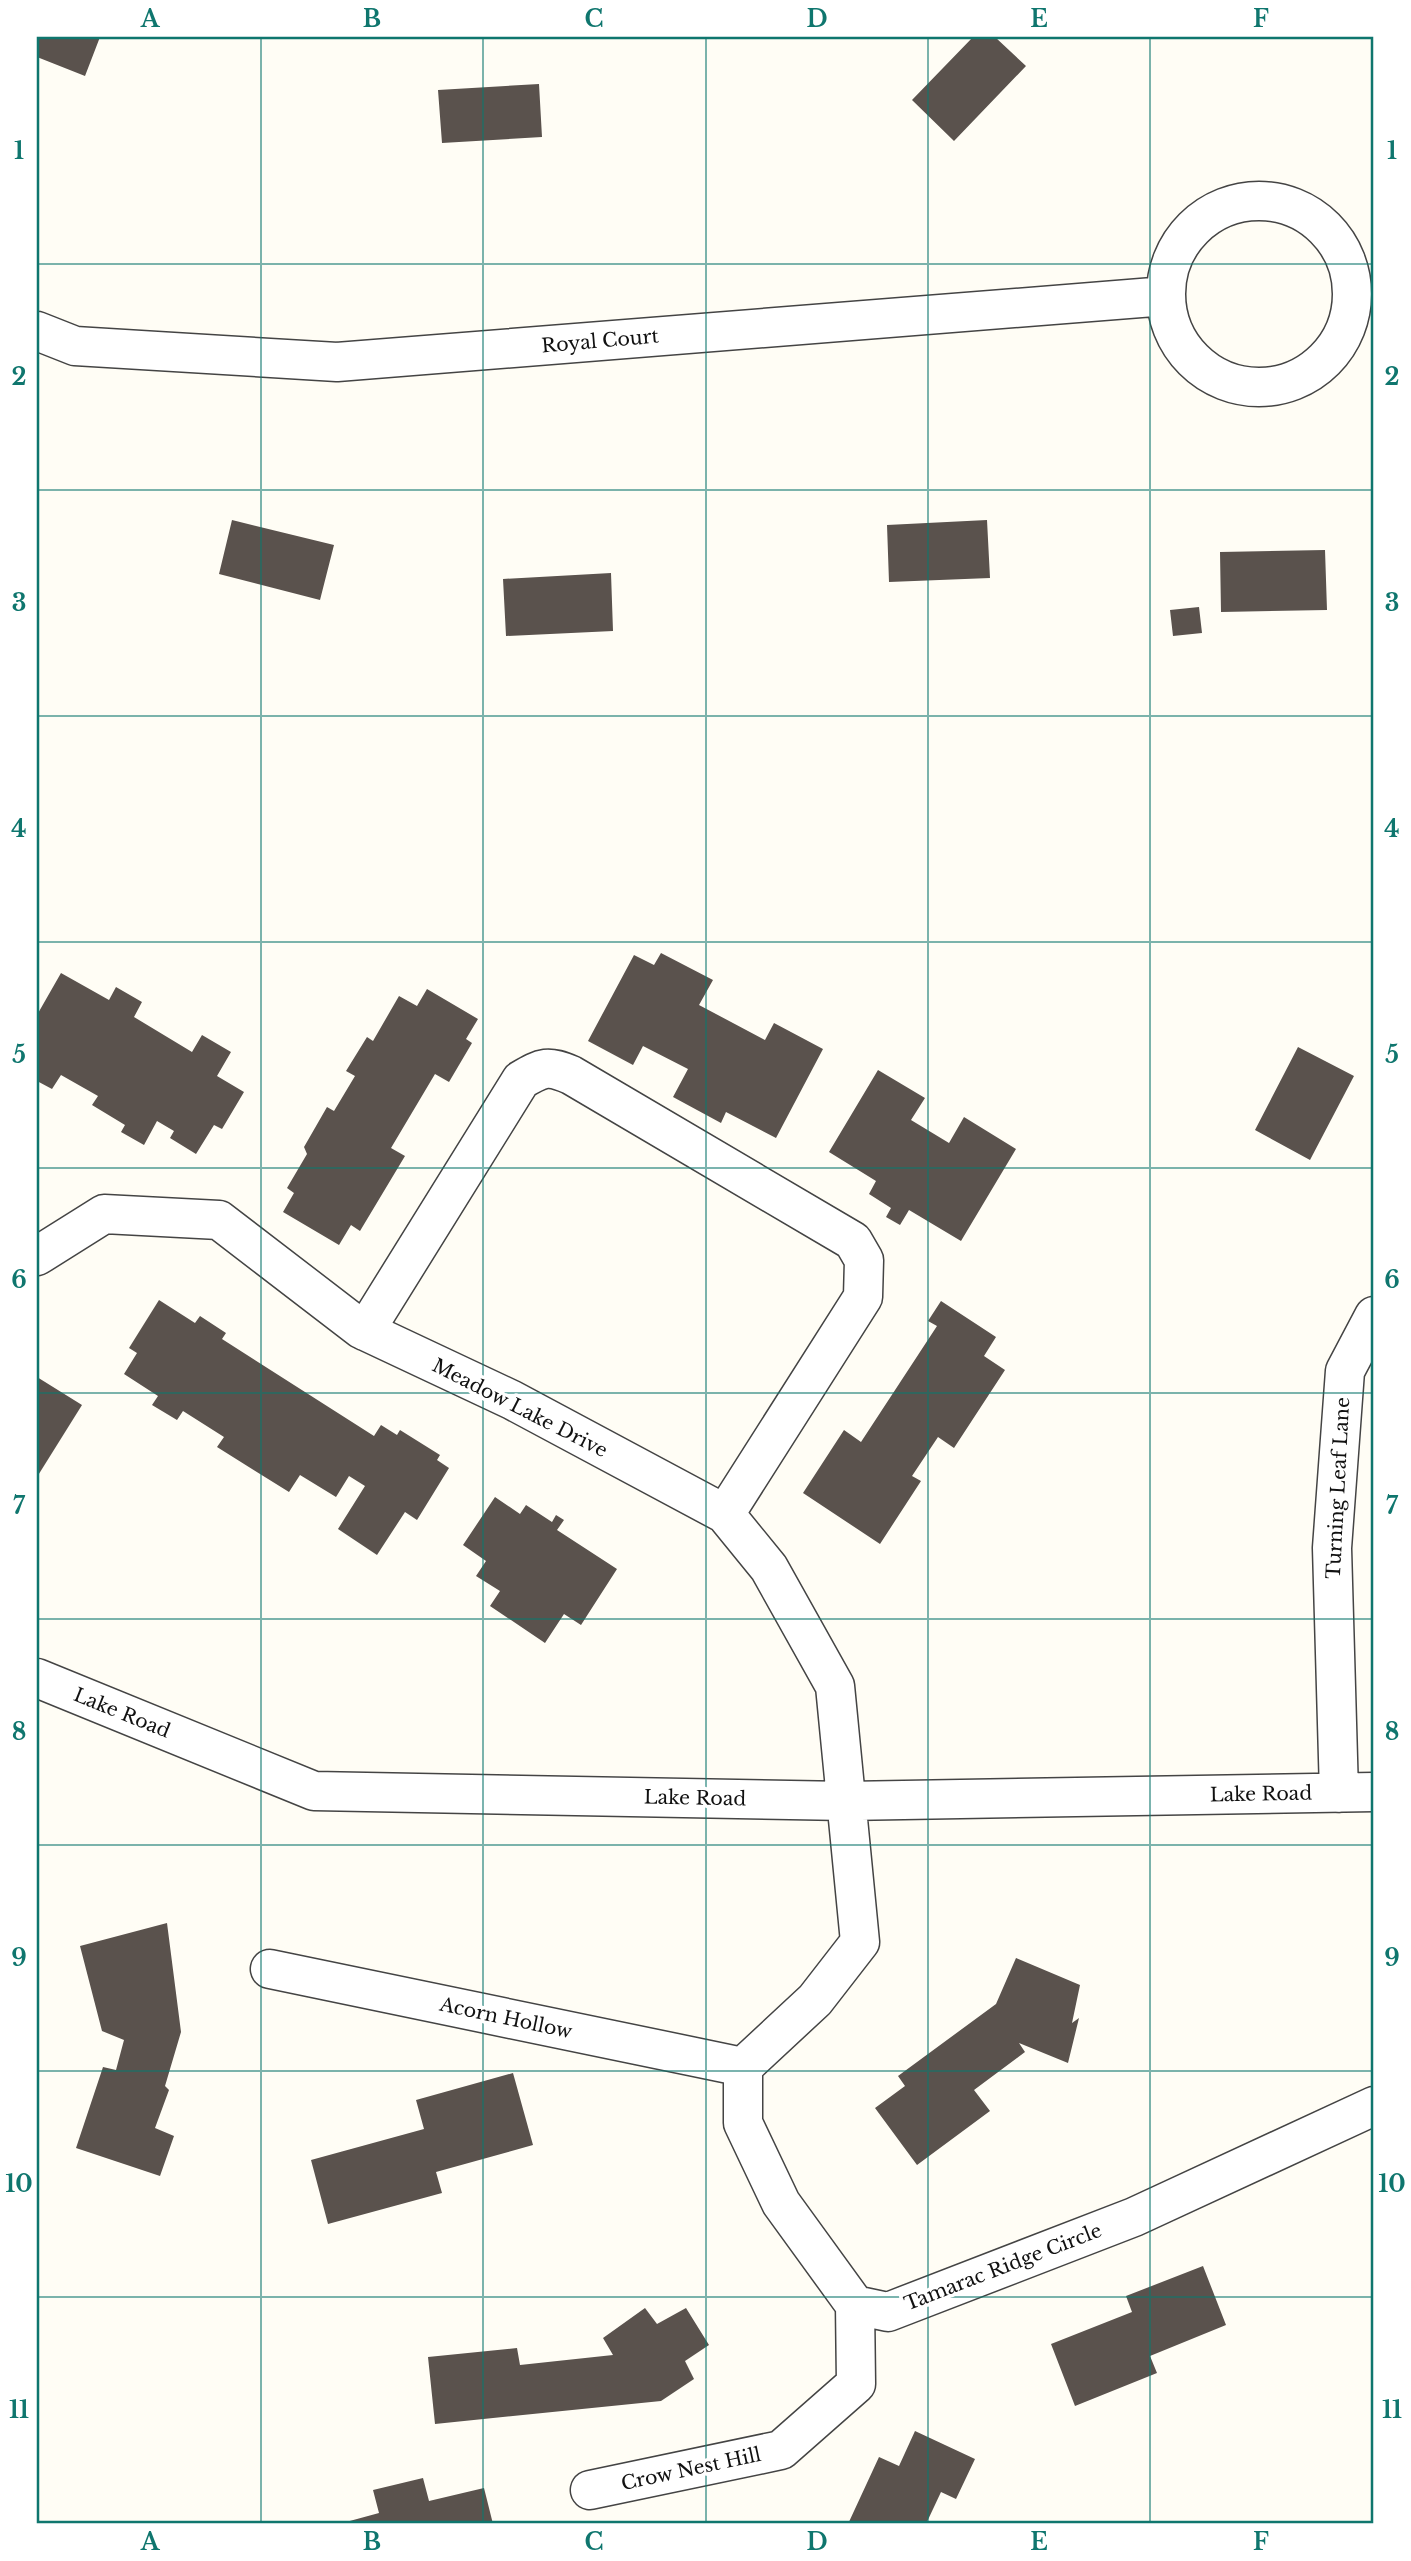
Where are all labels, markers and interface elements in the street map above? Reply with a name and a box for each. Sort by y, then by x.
text: A [140,5,161,33]
text: B [363,5,381,33]
text: C [585,5,603,33]
text: D [806,5,828,33]
text: E [1030,5,1048,33]
text: F [1253,5,1269,33]
text: 1 [14,137,24,165]
text: 1 [1387,137,1397,165]
street label: Royal Court [540,324,660,358]
text: 2 [12,363,26,391]
text: 2 [1385,363,1399,391]
text: 3 [12,589,26,617]
text: 3 [1385,589,1399,617]
text: 4 [11,815,27,843]
text: 4 [1384,815,1400,843]
text: 5 [12,1041,26,1069]
text: 5 [1385,1041,1399,1069]
text: 6 [11,1266,27,1294]
text: 6 [1384,1266,1400,1294]
street label: Meadow Lake Drive [429,1354,611,1462]
street label: Turning Leaf Lane [1322,1396,1354,1580]
text: 7 [13,1492,26,1520]
text: 7 [1386,1492,1399,1520]
street label: Lake Road [70,1683,174,1743]
text: 8 [12,1718,26,1746]
text: 8 [1385,1718,1399,1746]
street label: Lake Road [1210,1782,1312,1806]
street label: Lake Road [644,1786,746,1810]
text: 9 [11,1944,27,1972]
text: 9 [1384,1944,1400,1972]
street label: Acorn Hollow [437,1993,574,2043]
text: 10 [5,2170,33,2198]
text: 10 [1378,2170,1406,2198]
street label: Tamarac Ridge Circle [901,2219,1105,2315]
text: 11 [9,2396,29,2424]
text: 11 [1382,2396,1402,2424]
street label: Crow Nest Hill [619,2443,763,2495]
text: A [140,2528,161,2556]
text: B [363,2528,381,2556]
text: C [585,2528,603,2556]
text: D [806,2528,828,2556]
text: E [1030,2528,1048,2556]
text: F [1253,2528,1269,2556]

